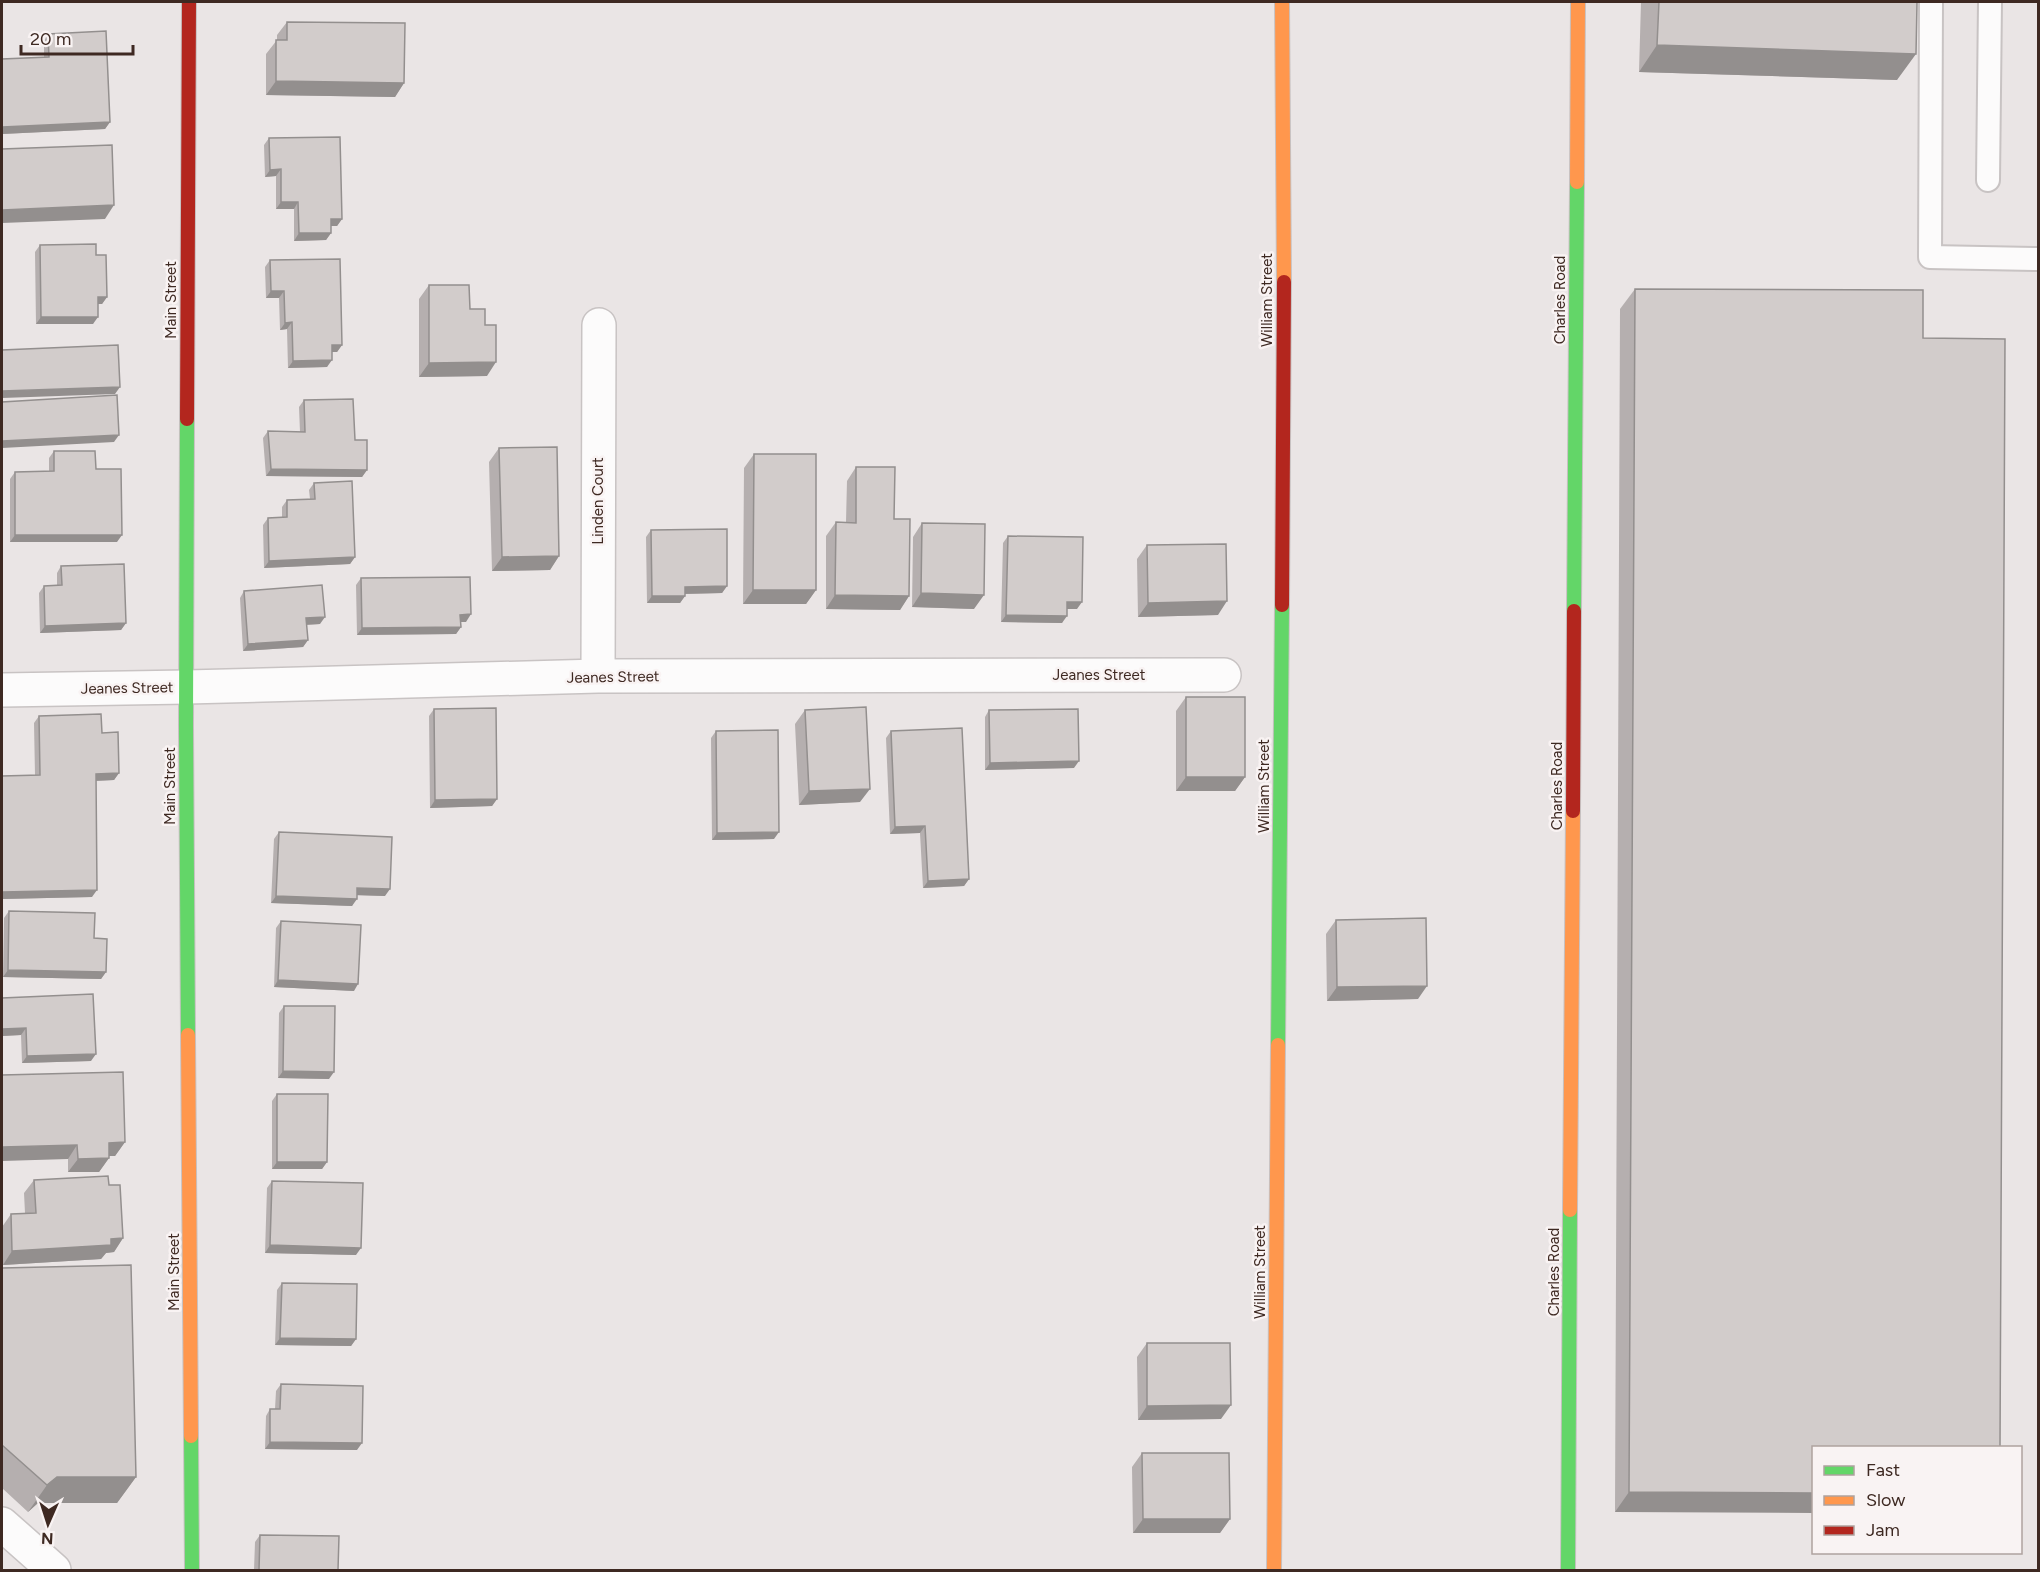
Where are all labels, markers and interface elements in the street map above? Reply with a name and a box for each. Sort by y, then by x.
scale bar [21,18,134,56]
text: 20 m [30,28,71,50]
street label: William Street [1258,253,1276,347]
street label: Charles Road [1551,256,1569,344]
street label: Main Street [162,261,180,339]
street label: Linden Court [589,457,607,545]
street label: Jeanes Street [1053,666,1146,684]
street label: Jeanes Street [566,667,660,687]
street label: Jeanes Street [80,678,174,698]
street label: William Street [1255,739,1273,833]
street label: Charles Road [1548,742,1566,830]
street label: Main Street [161,747,179,825]
street label: William Street [1251,1225,1269,1319]
street label: Charles Road [1545,1228,1563,1316]
street label: Main Street [165,1233,183,1311]
legend [1812,1446,2022,1554]
text: Fast [1866,1459,1900,1481]
text: Slow [1866,1489,1905,1511]
north arrow [18,1494,78,1554]
text: Jam [1866,1519,1900,1541]
text: N [41,1529,54,1548]

